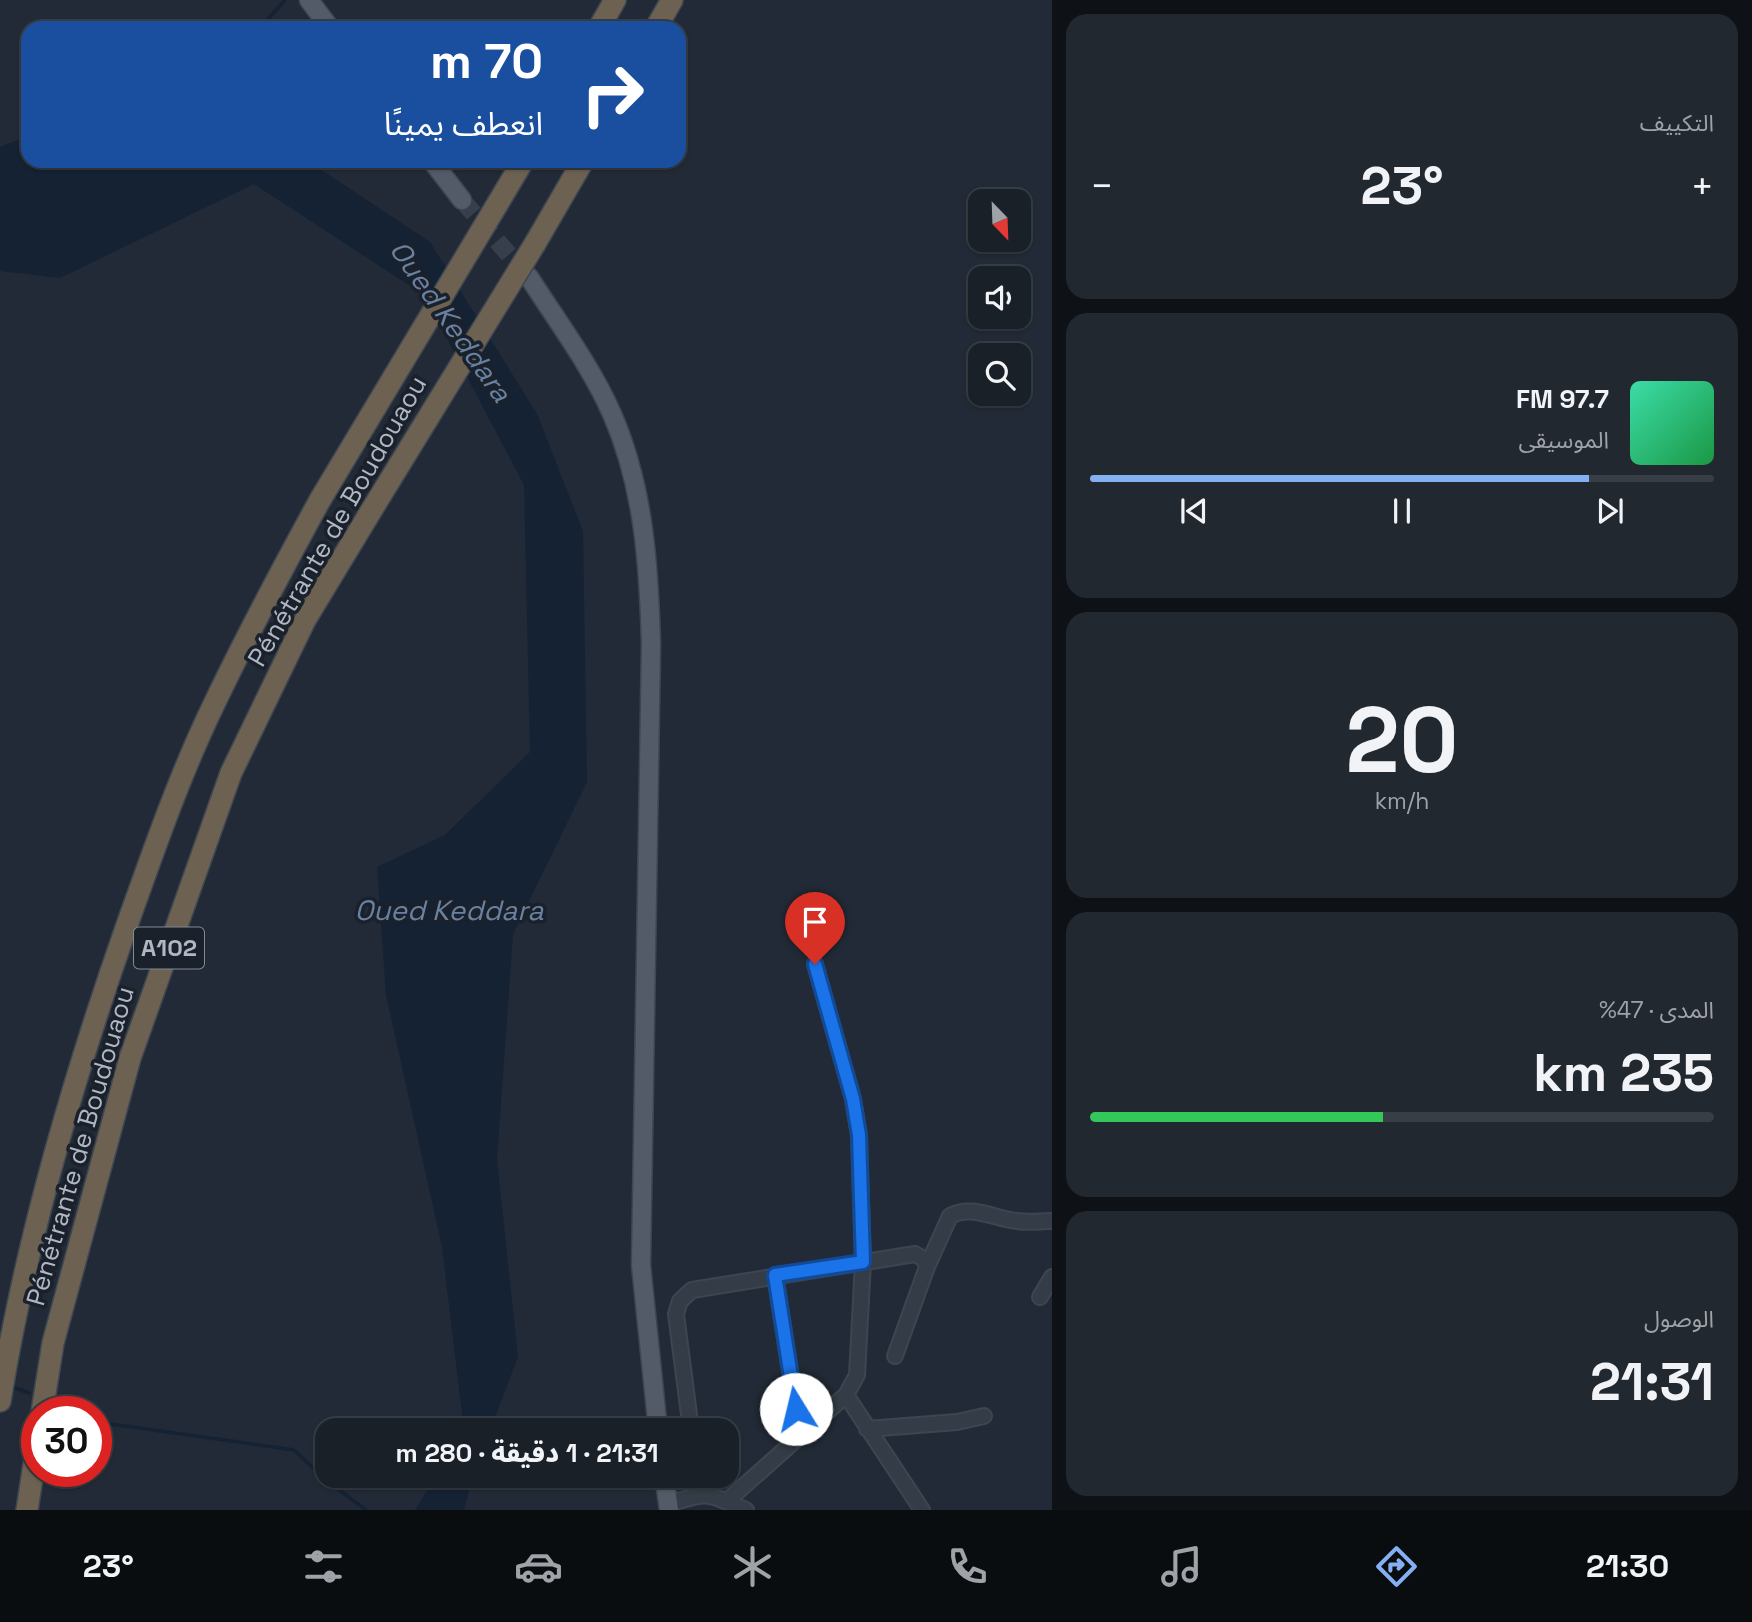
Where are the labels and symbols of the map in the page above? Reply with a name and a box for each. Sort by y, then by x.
north arrow [968,189,1031,252]
water label: Oued Keddara [382,233,520,410]
street label: Pénétrante de Boudouaou [240,370,434,672]
water label: Oued Keddara [354,892,544,928]
pin [785,892,845,964]
road number: A102 [134,928,204,968]
street label: Pénétrante de Boudouaou [18,983,142,1309]
position arrow [759,1372,833,1446]
speed limit sign: 30 [21,1396,112,1487]

